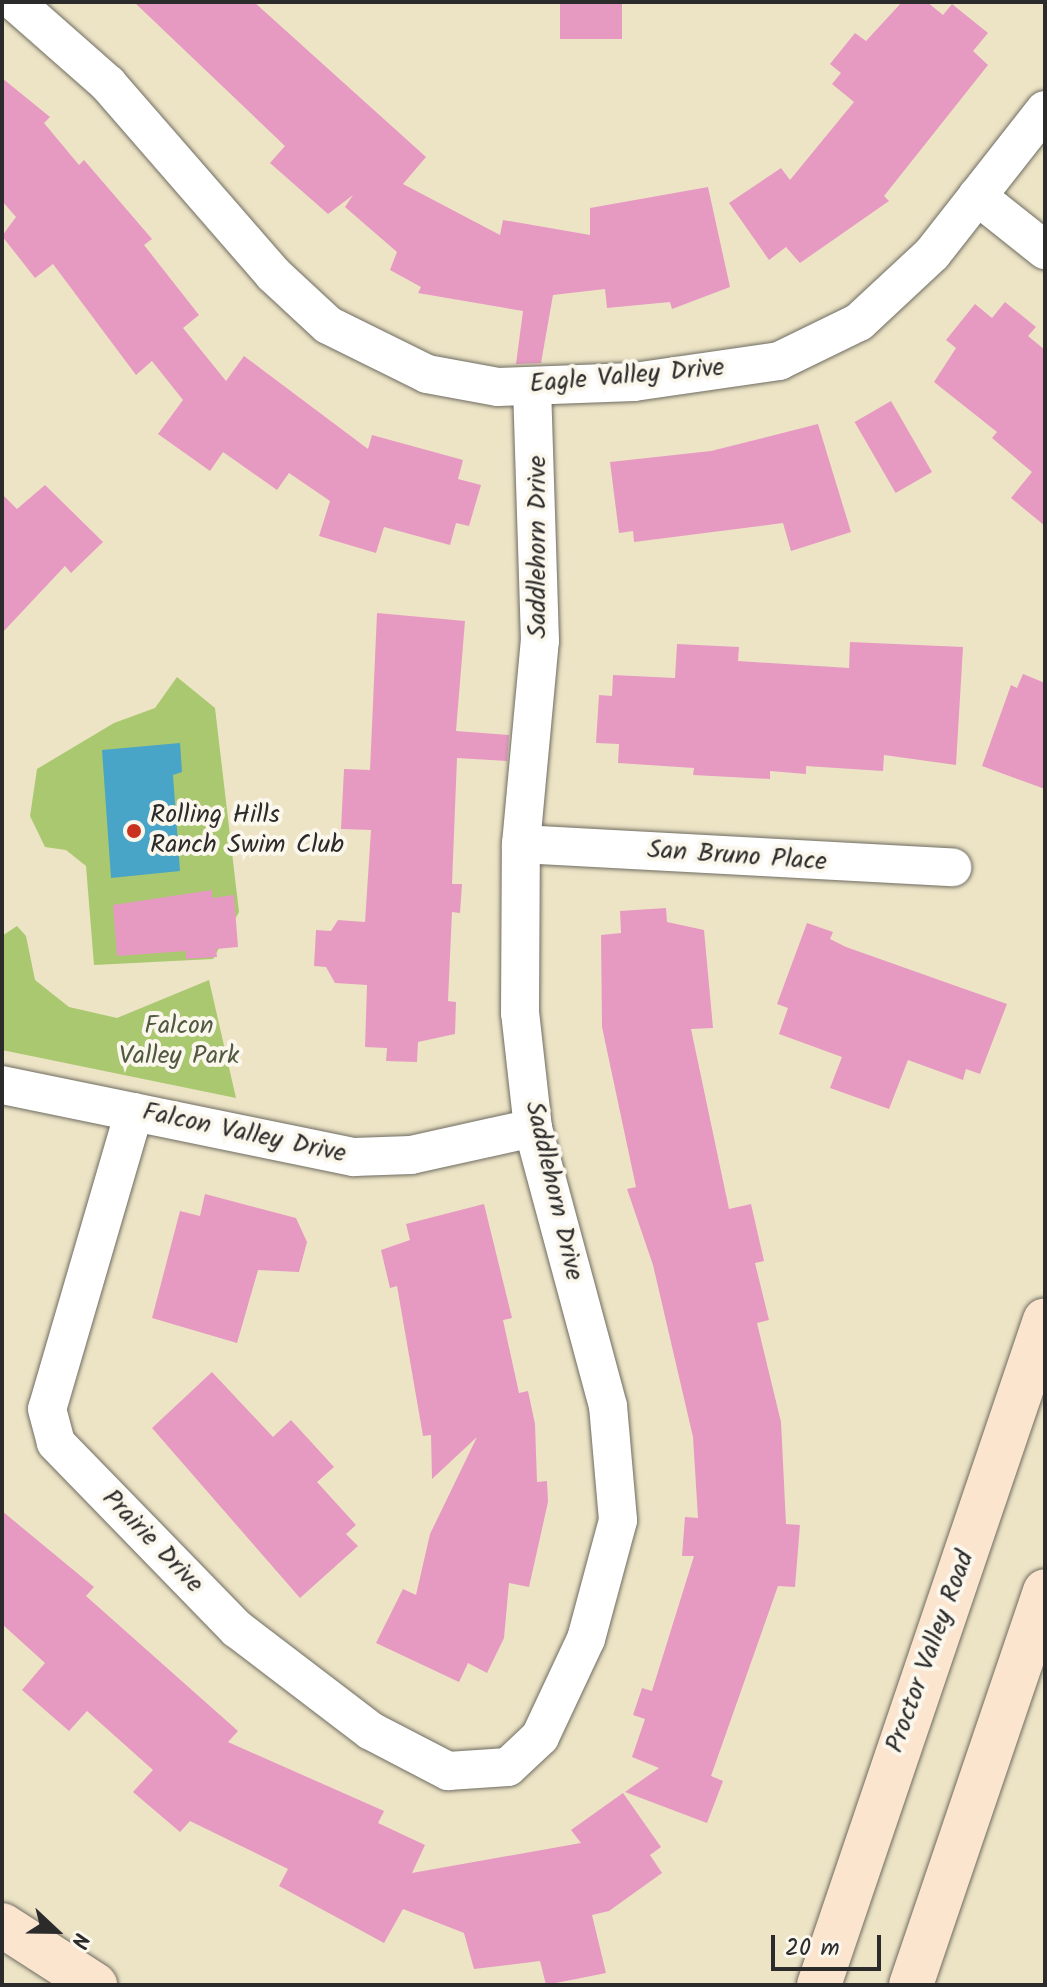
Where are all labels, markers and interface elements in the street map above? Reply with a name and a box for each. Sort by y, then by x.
street label: Eagle Valley Drive [528,353,726,401]
street label: Saddlehorn Drive [523,456,555,638]
place label: Rolling Hills Ranch Swim Club [150,800,344,862]
marker: Rolling Hills Ranch Swim Club [125,822,143,840]
street label: San Bruno Place [646,835,828,879]
park label: Falcon Valley Park [119,1011,239,1072]
street label: Falcon Valley Drive [139,1097,349,1171]
street label: Saddlehorn Drive [517,1098,589,1284]
street label: Prairie Drive [95,1484,209,1600]
street label: Proctor Valley Road [880,1547,982,1757]
north arrow [16,1891,96,1971]
scale bar [775,1919,885,1969]
text: N [60,1927,98,1953]
text: 20 m [785,1929,840,1968]

